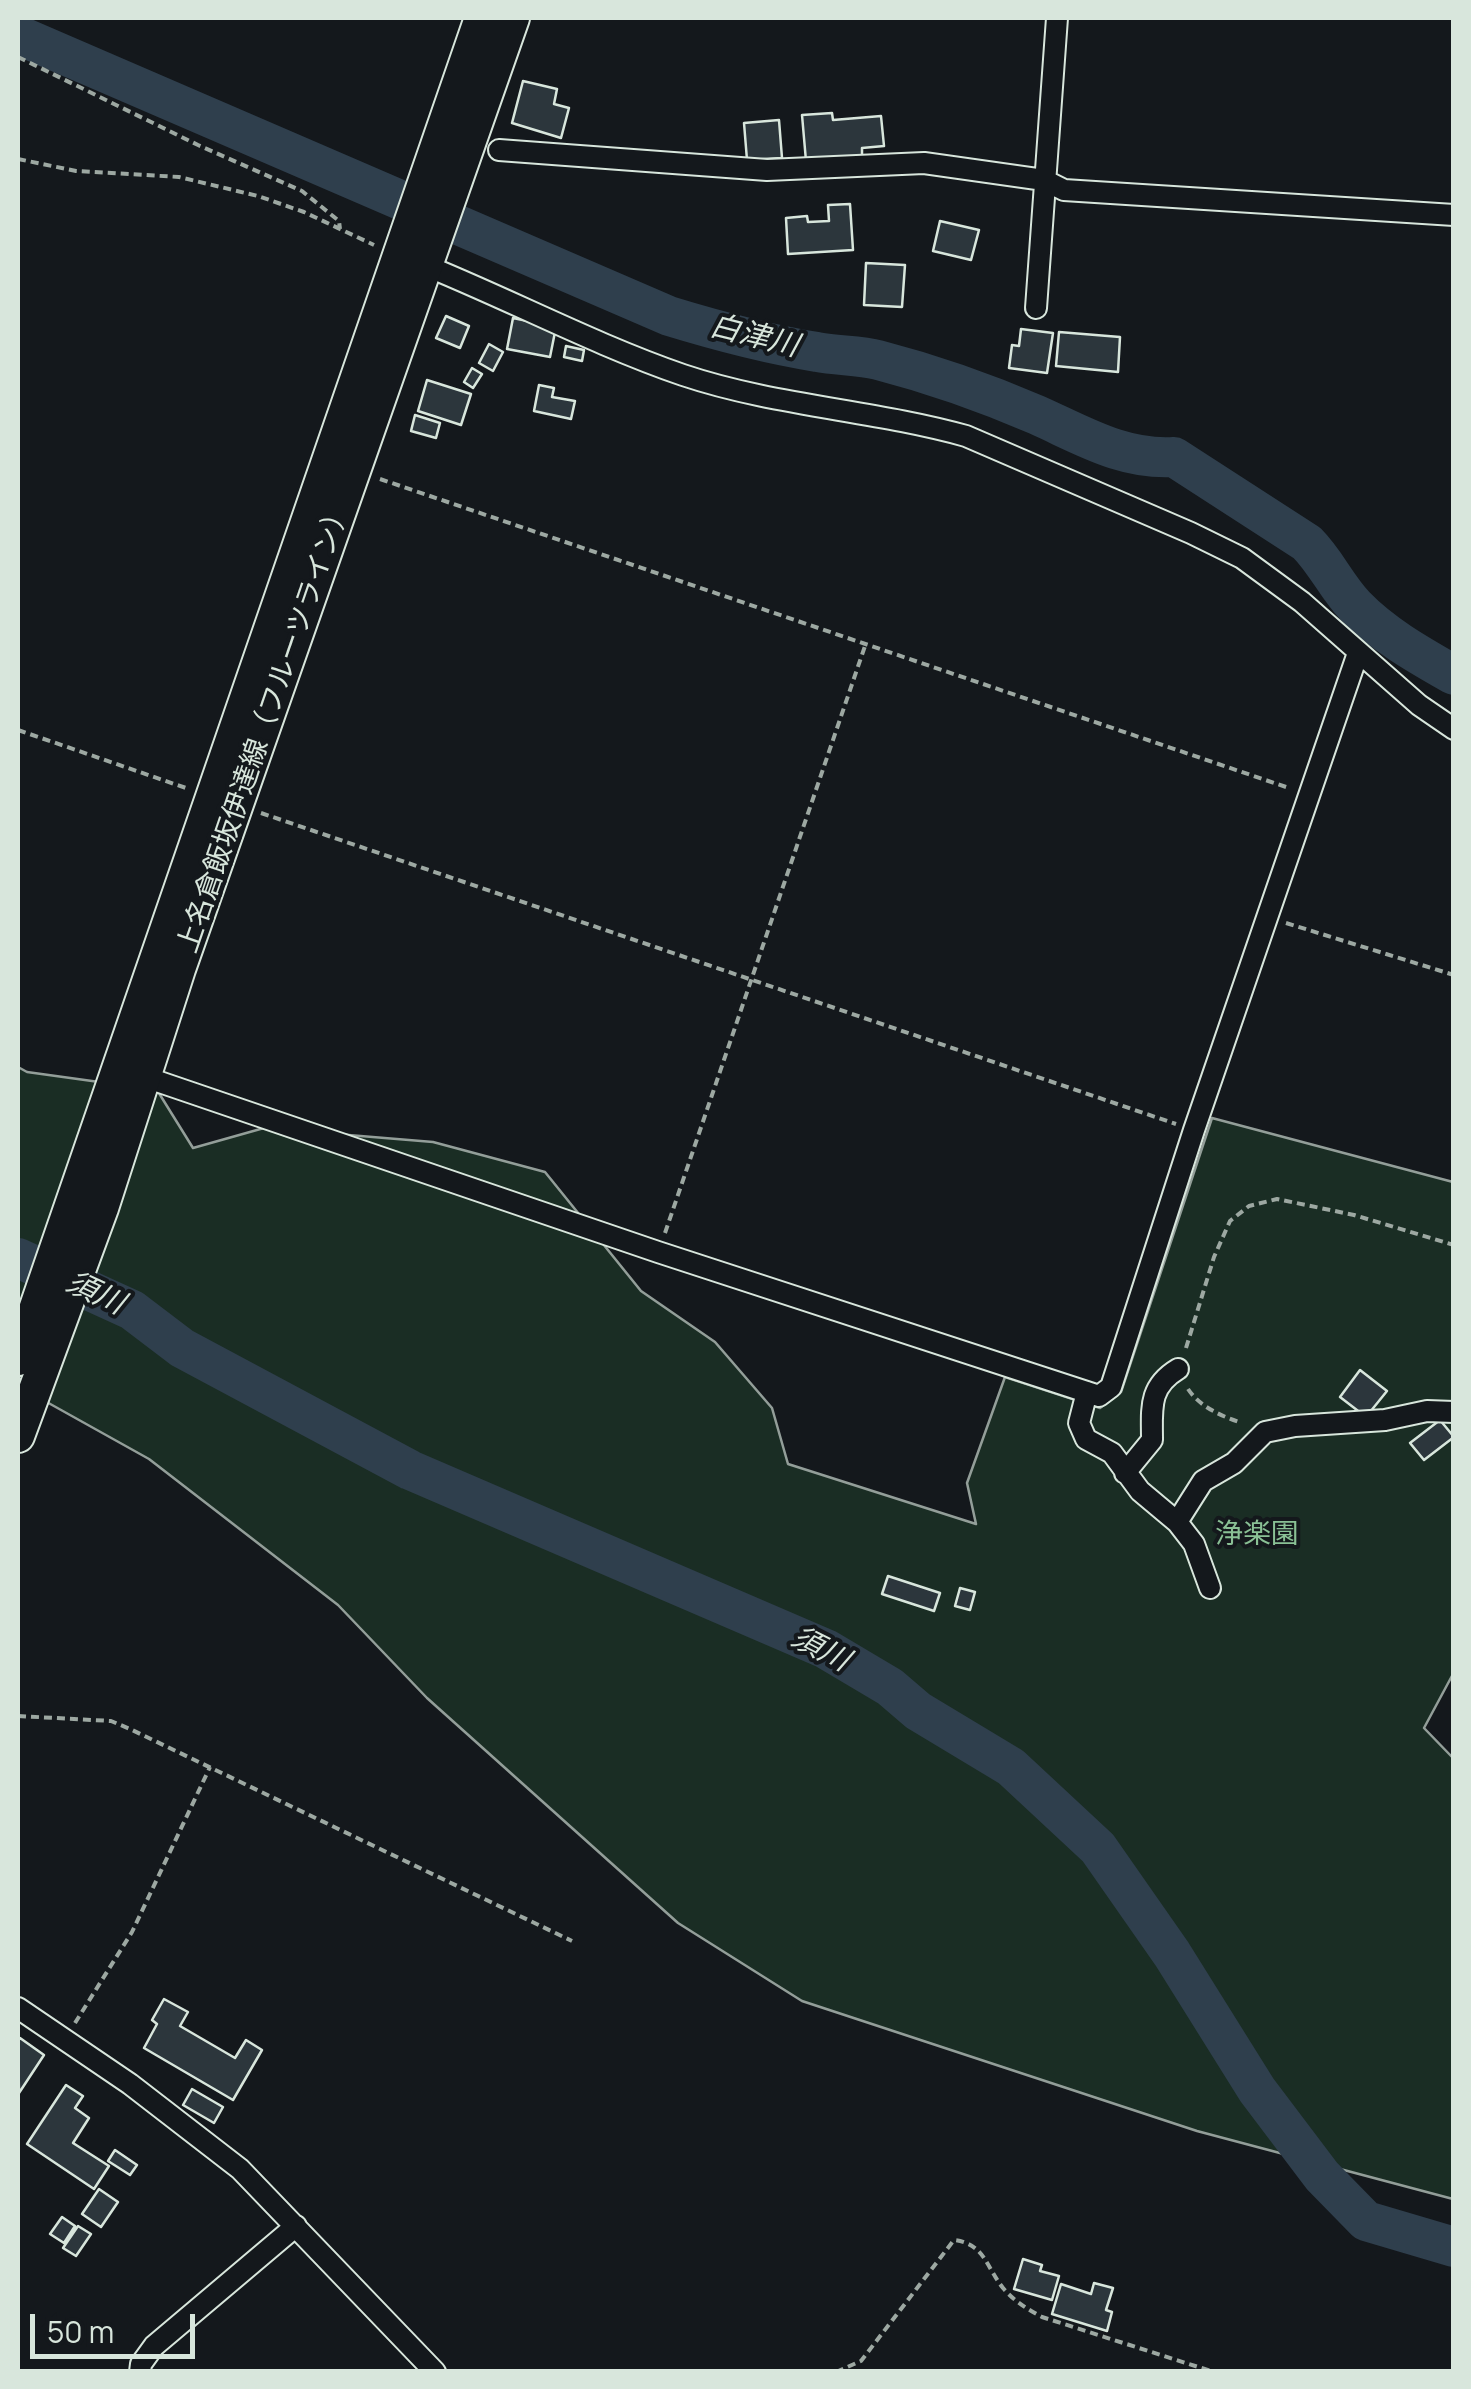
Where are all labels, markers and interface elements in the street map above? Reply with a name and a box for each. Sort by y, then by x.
water label: 白津川 [706,309,802,365]
street label: 上名倉飯坂伊達線（フルーツライン） [172,496,358,958]
water label: 須川 [60,1265,130,1323]
park label: 浄楽園 [1215,1518,1299,1552]
water label: 須川 [785,1620,855,1680]
scale bar [35,2294,200,2356]
text: 50 m [47,2311,114,2352]

